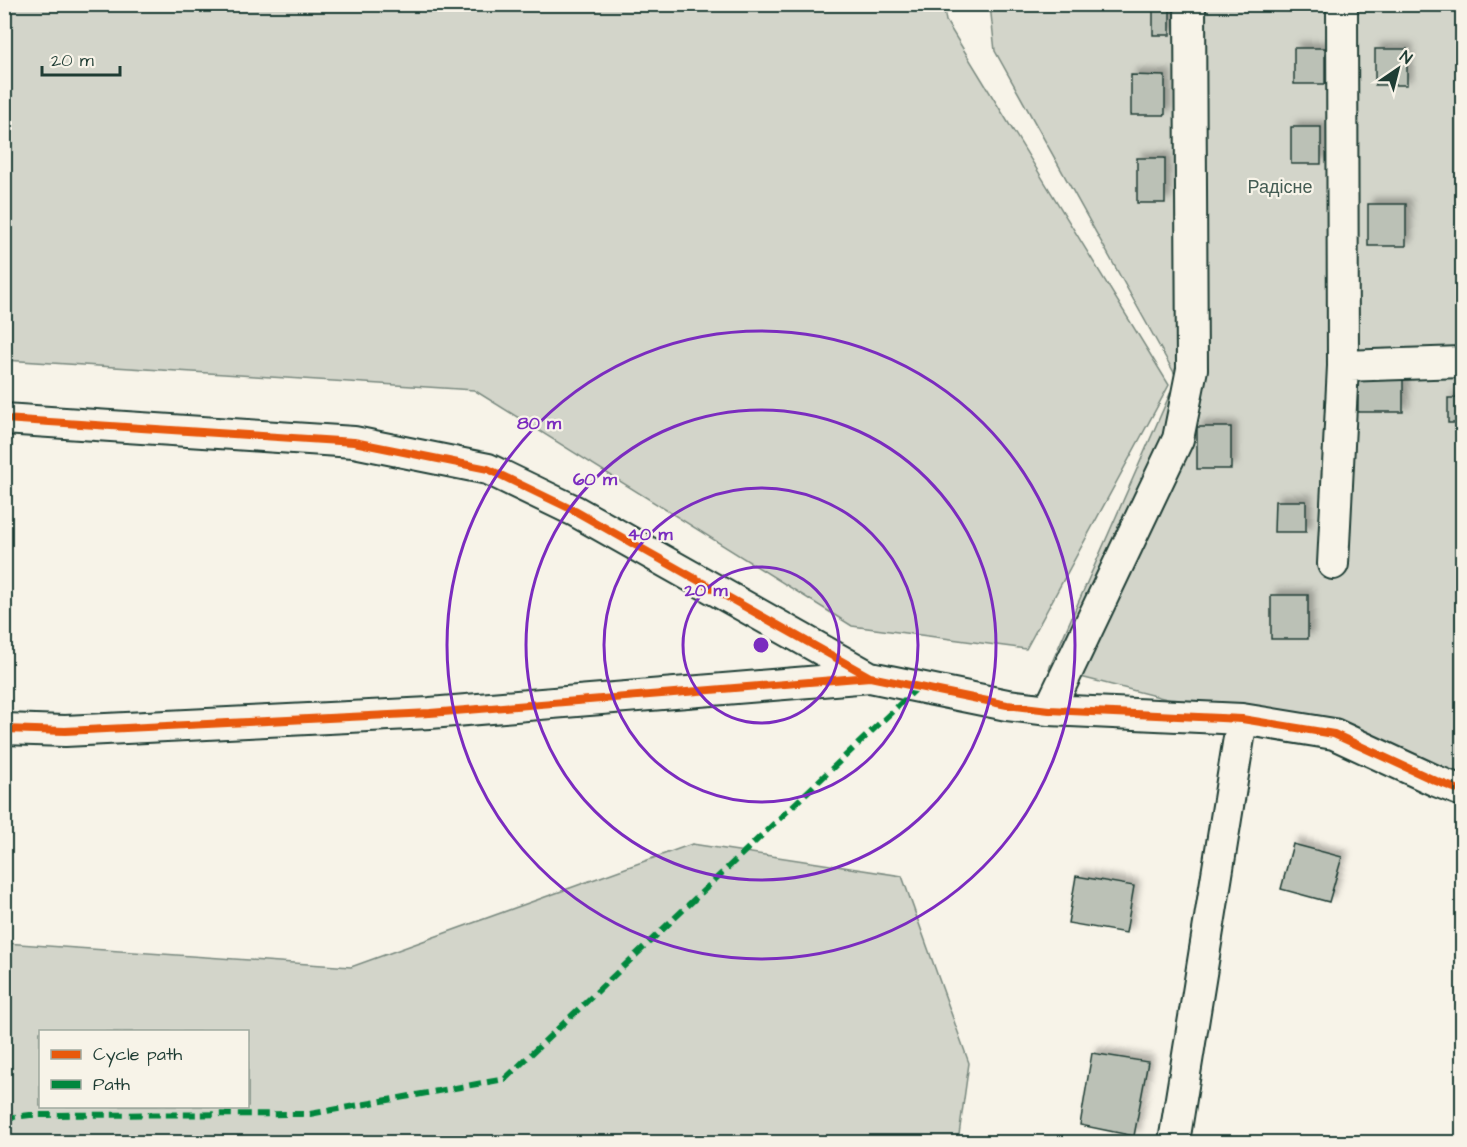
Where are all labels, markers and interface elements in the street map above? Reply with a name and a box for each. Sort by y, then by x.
scale bar [42,39,120,77]
north arrow [1368,39,1428,99]
text: N [1396,46,1416,69]
text: 20 m [51,48,94,73]
park label: Радісне [1248,175,1312,200]
text: 80 m [517,411,562,436]
text: 60 m [573,467,618,492]
text: 40 m [628,522,673,547]
text: 20 m [684,578,728,603]
centre of rings [751,635,771,655]
legend [39,1030,249,1108]
text: Cycle path [93,1042,182,1068]
text: Path [93,1072,130,1097]

